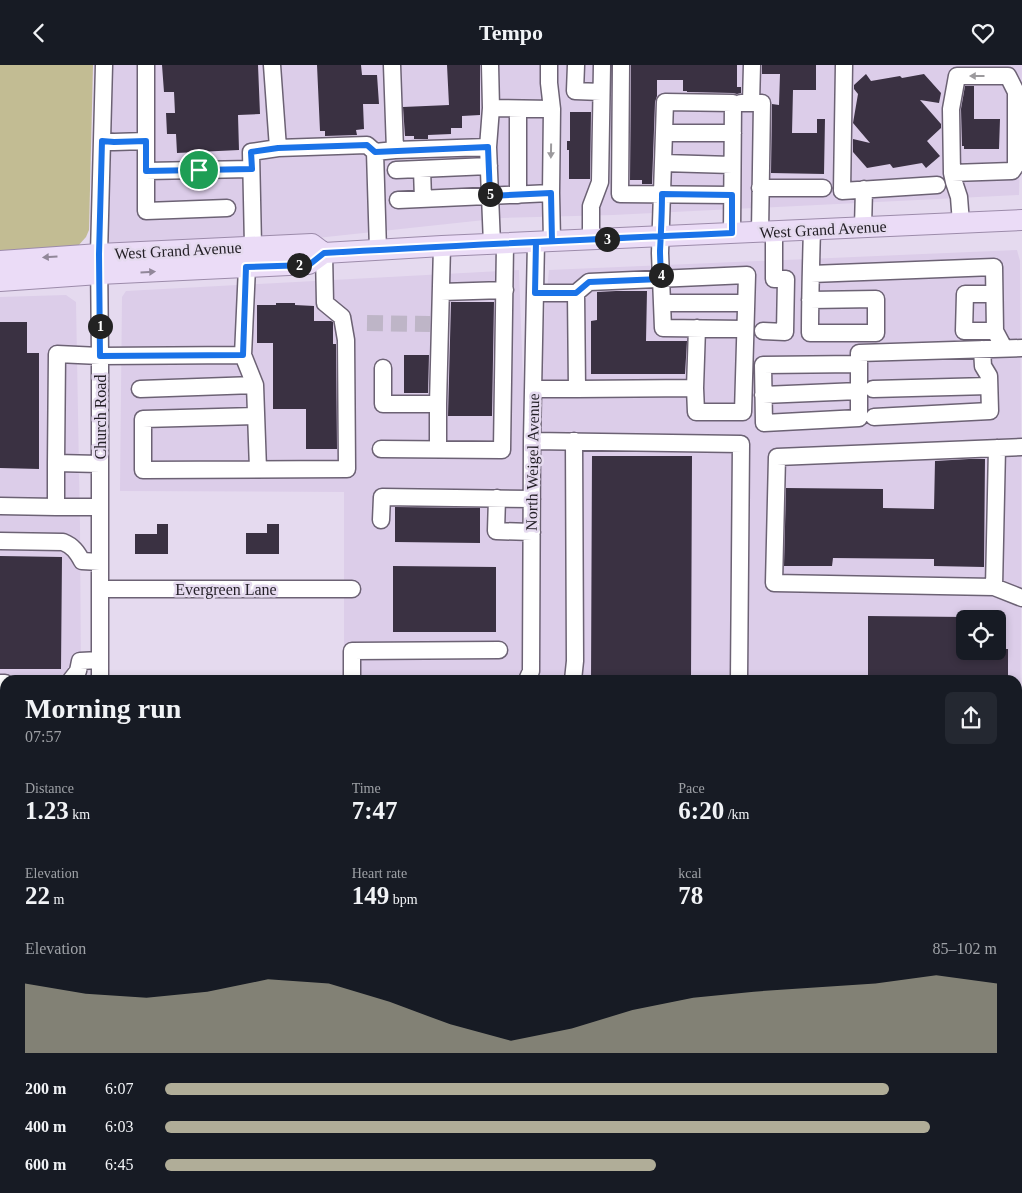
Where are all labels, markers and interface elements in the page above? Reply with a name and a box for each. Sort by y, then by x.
icon: back [25,19,53,47]
icon: heart [969,19,997,47]
text: Tempo [479,20,543,45]
one-way arrow [969,72,985,80]
one-way arrow [547,143,555,159]
pin [178,149,220,191]
icon: arrive [185,156,213,184]
pin: 5 [478,181,502,207]
text: 5 [487,187,494,202]
street label: West Grand Avenue [759,218,887,241]
pin: 3 [594,227,620,251]
text: 3 [604,232,611,247]
street label: West Grand Avenue [114,239,242,262]
pin: 2 [286,253,312,277]
one-way arrow [42,254,58,262]
text: 2 [296,258,303,273]
pin: 4 [648,263,674,287]
one-way arrow [140,268,156,276]
text: 4 [658,268,665,283]
pin: 1 [88,313,112,339]
text: 1 [97,319,104,334]
street label: Church Road [92,375,109,459]
street label: North Weigel Avenue [523,393,543,531]
street label: Evergreen Lane [175,581,277,599]
map controls [956,610,1006,660]
button: locate [956,610,1006,660]
button: share [945,692,997,744]
text: Morning run [25,693,181,724]
text: 07:57 [25,728,61,745]
text: Distance [25,781,74,796]
text: Time [352,781,381,796]
text: Pace [678,781,705,796]
text: 1.23 [25,797,69,824]
text: 7:47 [352,797,397,824]
text: 6:20 [678,797,724,824]
text: km [69,807,90,822]
text: /km [724,807,749,822]
text: Elevation [25,866,79,881]
text: Heart rate [352,866,407,881]
text: kcal [678,866,702,881]
text: 22 [25,882,50,909]
text: 149 [352,882,389,909]
text: 78 [678,882,703,909]
text: m [50,892,64,907]
text: bpm [389,892,418,907]
text: Elevation [25,940,86,957]
text: 85–102 m [933,940,997,957]
text: 200 m [25,1080,66,1097]
text: 6:07 [105,1080,133,1097]
text: 400 m [25,1118,66,1135]
text: 6:03 [105,1118,133,1135]
text: 600 m [25,1156,66,1173]
text: 6:45 [105,1156,133,1173]

